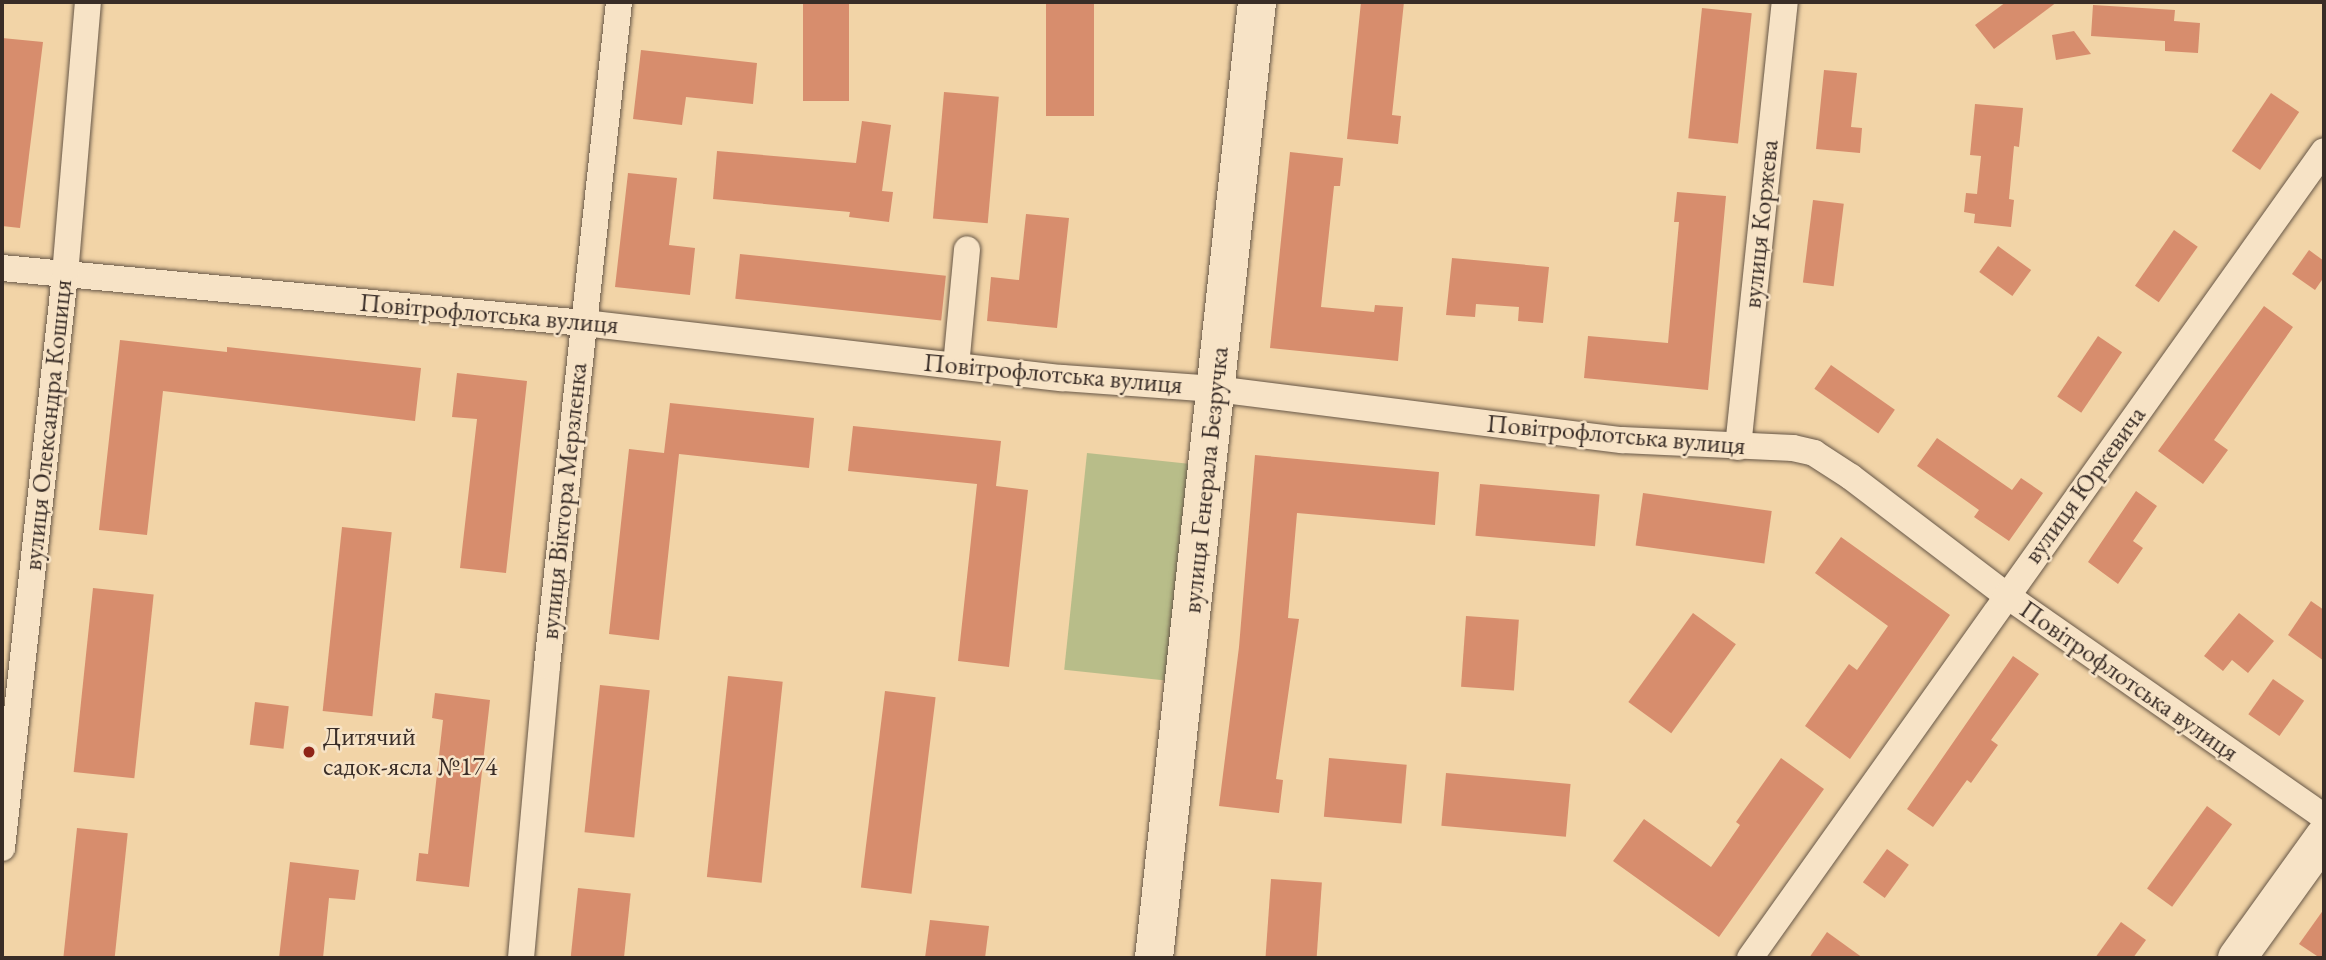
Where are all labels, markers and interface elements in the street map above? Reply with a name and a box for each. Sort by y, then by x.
street label: вулиця Коржева [1737,138,1785,310]
street label: вулиця Олександра Кошиця [17,278,79,572]
street label: Повітрофлотська вулиця [358,287,620,341]
street label: вулиця Генерала Безручка [1176,345,1236,615]
street label: Повітрофлотська вулиця [922,347,1184,401]
street label: вулиця Віктора Мерзленка [534,361,594,641]
street label: вулиця Юркевича [2017,400,2153,570]
street label: Повітрофлотська вулиця [1485,408,1747,462]
street label: Повітрофлотська вулиця [2014,594,2244,768]
place label: Дитячий садок-ясла №174 [323,721,497,782]
marker: Дитячий садок-ясла №174 [301,744,317,760]

